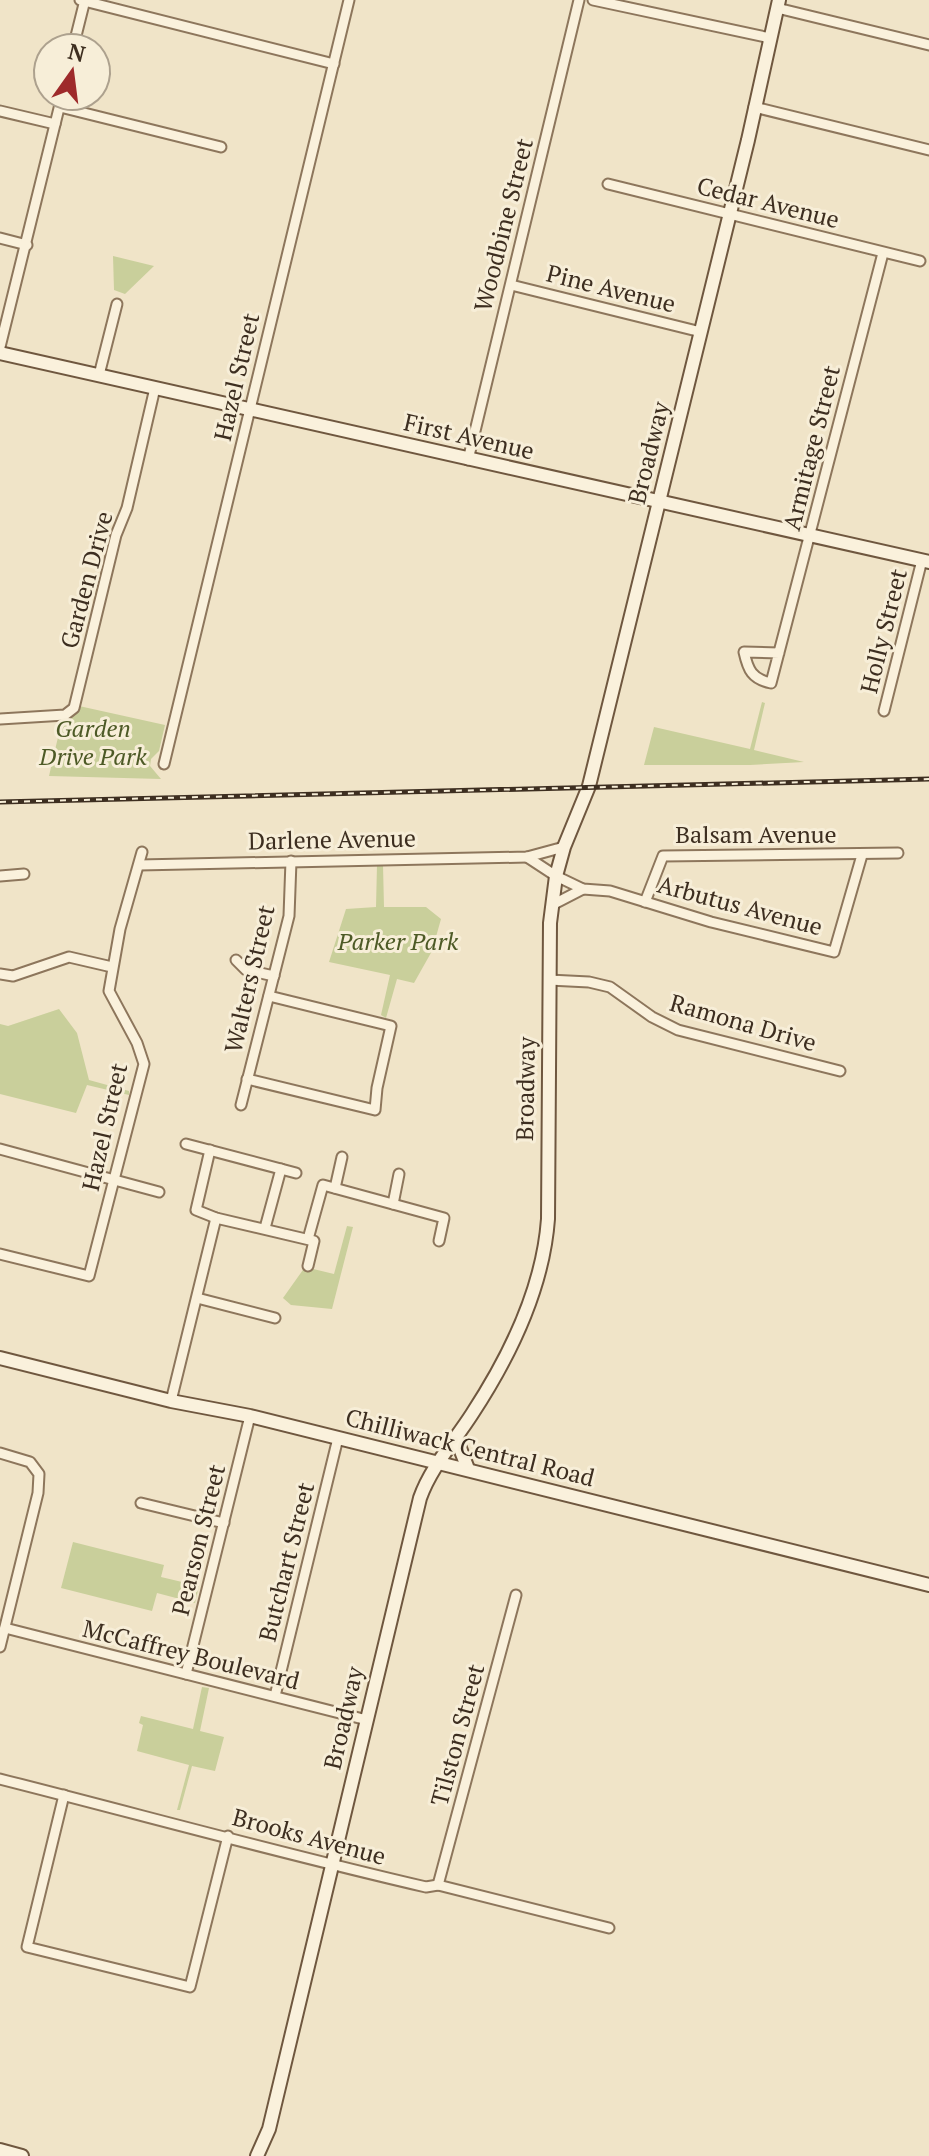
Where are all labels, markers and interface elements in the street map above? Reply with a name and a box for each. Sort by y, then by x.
north arrow [32,32,112,112]
text: N [65,36,89,68]
street label: Woodbine Street [466,135,540,315]
street label: Cedar Avenue [694,169,843,235]
street label: Pine Avenue [543,257,679,319]
street label: Hazel Street [206,310,266,444]
street label: Armitage Street [775,362,847,534]
street label: Broadway [620,397,676,507]
street label: First Avenue [401,406,537,467]
street label: Garden Drive [52,508,120,652]
street label: Holly Street [852,565,914,696]
park label: Garden Drive Park [38,712,147,772]
street label: Balsam Avenue [675,818,837,850]
street label: Darlene Avenue [248,822,416,856]
street label: Arbutus Avenue [654,868,826,942]
street label: Walters Street [216,902,282,1056]
park label: Parker Park [337,925,459,957]
street label: Ramona Drive [666,986,820,1058]
street label: Broadway [508,1036,542,1141]
street label: Hazel Street [74,1060,134,1194]
street label: Chilliwack Central Road [342,1401,598,1493]
street label: Pearson Street [164,1461,232,1619]
street label: Butchart Street [251,1479,321,1645]
street label: McCaffrey Boulevard [80,1612,303,1696]
street label: Tilston Street [423,1660,491,1809]
street label: Broadway [316,1662,371,1772]
street label: Brooks Avenue [229,1800,389,1872]

